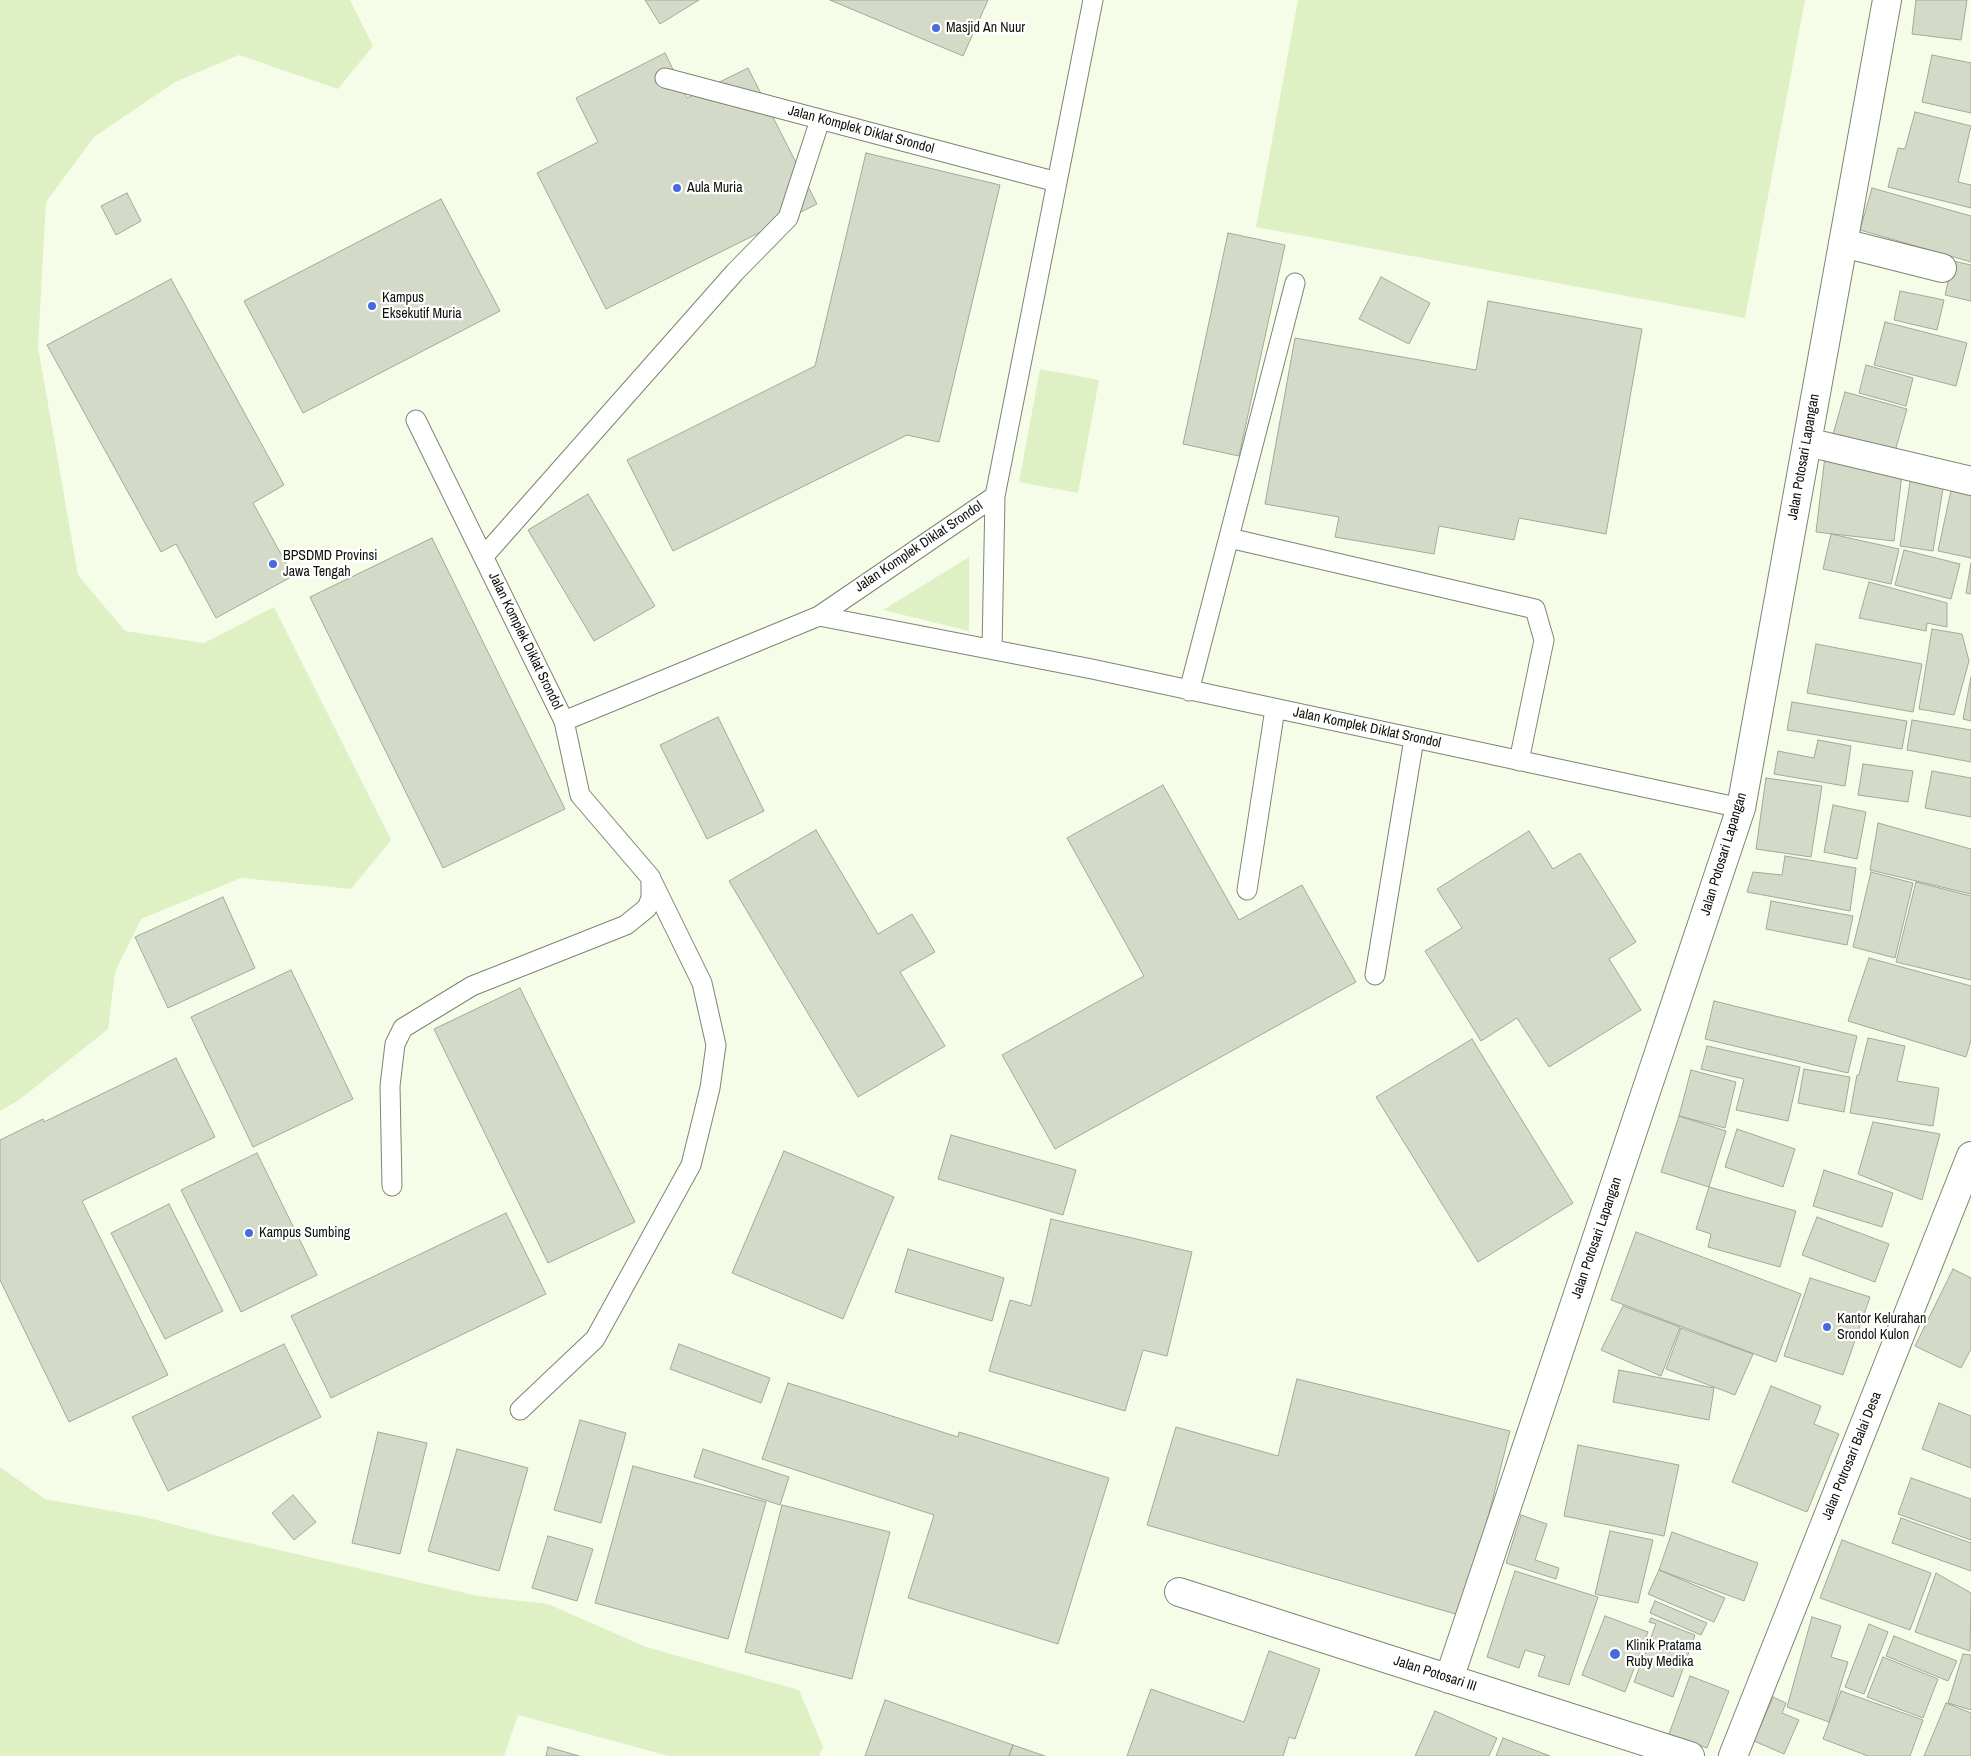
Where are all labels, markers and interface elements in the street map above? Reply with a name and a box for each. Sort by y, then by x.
place label: Masjid An Nuur [946,20,1025,36]
marker: Masjid An Nuur [930,22,942,34]
street label: Jalan Komplek Diklat Srondol [786,102,936,158]
place label: Aula Muria [687,180,743,196]
marker: Aula Muria [671,182,683,194]
place label: Kampus Eksekutif Muria [382,290,462,322]
marker: Kampus Eksekutif Muria [366,300,378,312]
street label: Jalan Potosari Lapangan [1785,393,1823,521]
street label: Jalan Komplek Diklat Srondol [852,498,986,596]
place label: BPSDMD Provinsi Jawa Tengah [283,548,377,580]
marker: BPSDMD Provinsi Jawa Tengah [267,558,279,570]
street label: Jalan Komplek Diklat Srondol [484,570,566,712]
street label: Jalan Komplek Diklat Srondol [1292,704,1442,752]
street label: Jalan Potosari Lapangan [1697,791,1751,917]
street label: Jalan Potosari Lapangan [1568,1175,1626,1301]
place label: Kampus Sumbing [259,1225,350,1241]
marker: Kampus Sumbing [243,1227,255,1239]
place label: Kantor Kelurahan Srondol Kulon [1837,1311,1926,1344]
marker: Kantor Kelurahan Srondol Kulon [1821,1321,1833,1333]
street label: Jalan Potrosari Balai Desa [1819,1390,1885,1522]
place label: Klinik Pratama Ruby Medika [1626,1638,1701,1670]
marker: Klinik Pratama Ruby Medika [1608,1647,1622,1661]
street label: Jalan Potosari III [1391,1653,1479,1695]

